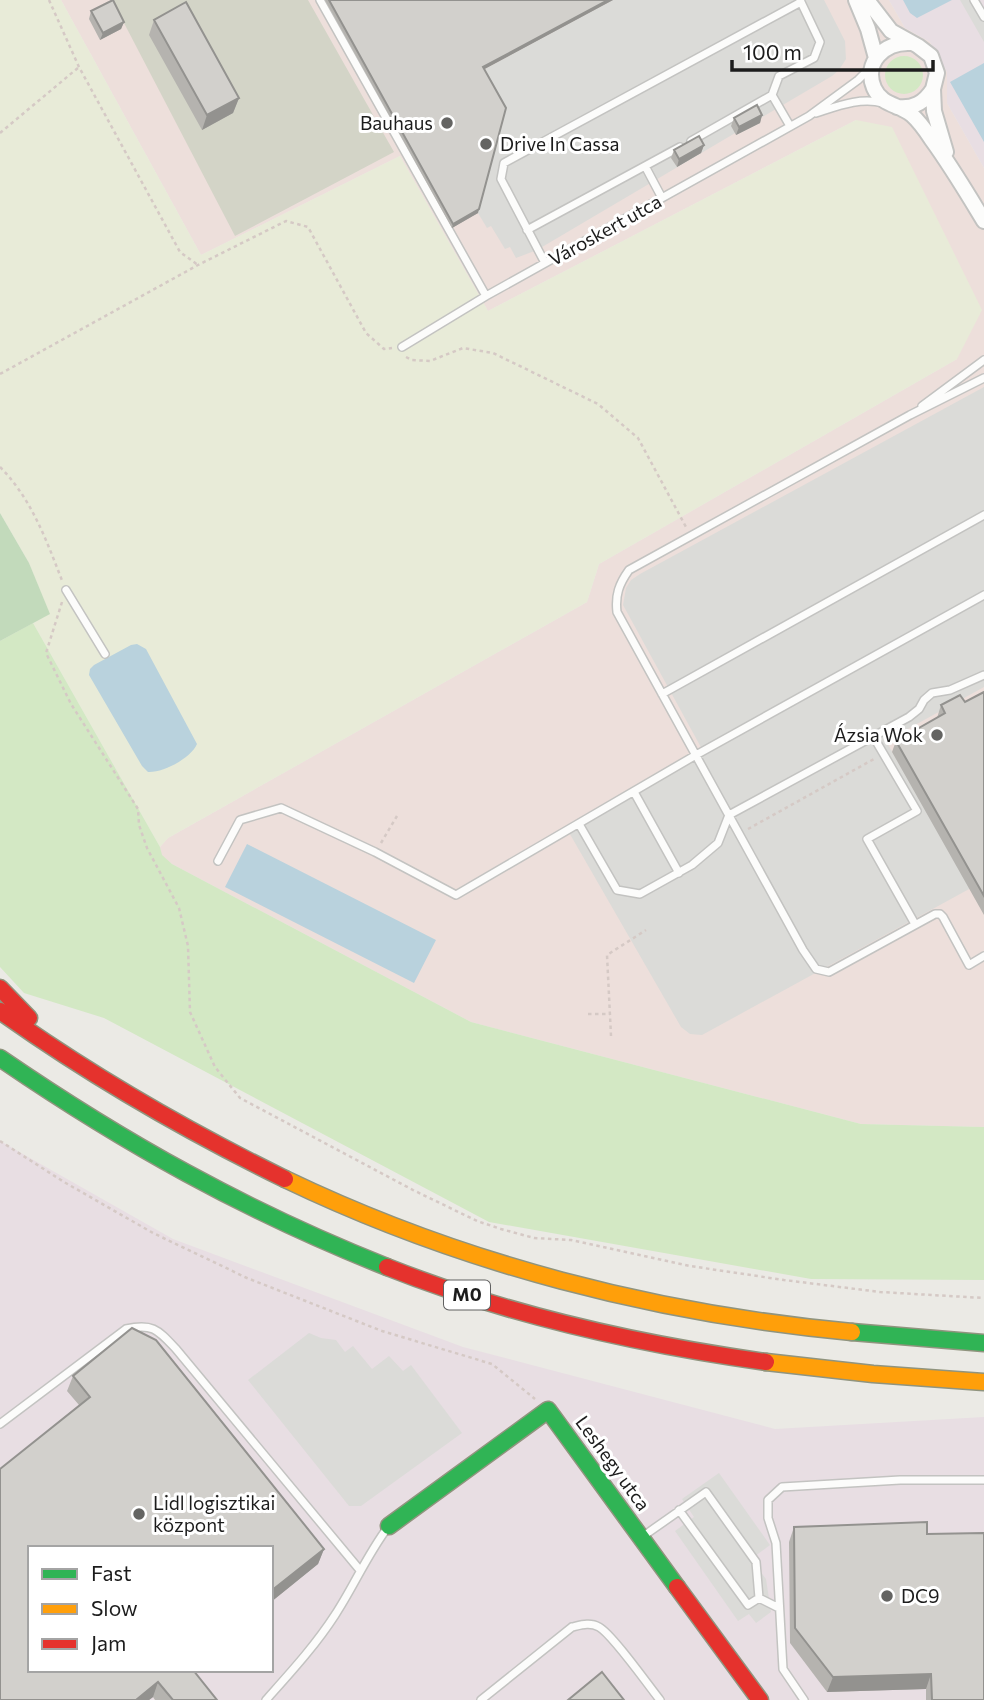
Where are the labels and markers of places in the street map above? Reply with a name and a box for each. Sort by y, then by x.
place label: Bauhaus [360,111,433,134]
marker: Bauhaus [439,115,455,131]
place label: Drive In Cassa [500,132,620,155]
marker: Drive In Cassa [478,136,494,152]
place label: Ázsia Wok [834,723,923,746]
marker: Ázsia Wok [929,727,945,743]
place label: Lidl logisztikai központ [153,1491,275,1536]
marker: Lidl logisztikai központ [131,1506,147,1522]
place label: DC9 [901,1584,940,1607]
marker: DC9 [879,1588,895,1604]

